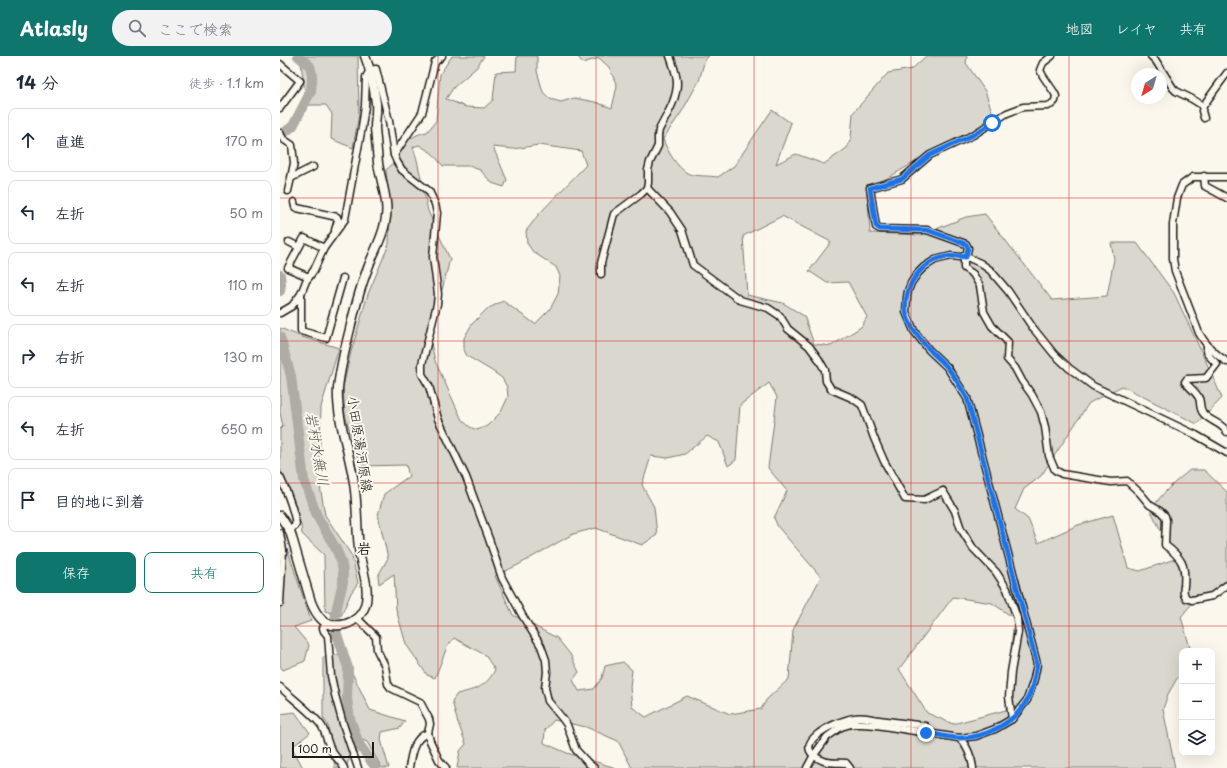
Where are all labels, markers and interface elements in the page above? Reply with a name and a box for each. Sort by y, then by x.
search box [112,10,392,46]
text: Atlasly [20,14,88,42]
icon: search [126,17,148,39]
text: ここで検索 [158,17,233,40]
text: 地図 [1066,18,1094,39]
text: レイヤ [1116,18,1157,39]
text: 共有 [1179,18,1207,39]
north arrow [1131,68,1167,104]
text: 14 分 [16,69,58,95]
text: 徒歩 · 1.1 km [189,73,264,92]
route start [983,114,1001,132]
icon: ahead [17,129,39,151]
text: 直進 [55,129,85,152]
text: 170 m [225,131,263,150]
icon: left [17,201,39,223]
text: 左折 [55,201,85,224]
text: 50 m [229,203,263,222]
icon: left [17,273,39,295]
text: 左折 [55,273,85,296]
text: 110 m [228,275,263,294]
icon: right [17,345,39,367]
text: 右折 [55,345,85,368]
text: 130 m [224,347,263,366]
street label: 小田原湯河原線 [342,394,379,494]
water label: 岩村水無川 [301,410,336,488]
icon: left [17,417,39,439]
text: 左折 [55,417,85,440]
text: 650 m [221,419,263,438]
icon: arrive [17,489,39,511]
text: 目的地に到着 [55,489,145,512]
district label: 岩 [356,536,372,559]
button: 保存 [16,552,136,593]
button: 共有 [144,552,264,593]
map controls [1179,648,1215,756]
button: + [1179,648,1215,684]
button: − [1179,684,1215,720]
button: layers [1179,720,1215,756]
route end [917,724,935,742]
scale bar [292,740,374,759]
text: 100 m [298,740,332,757]

